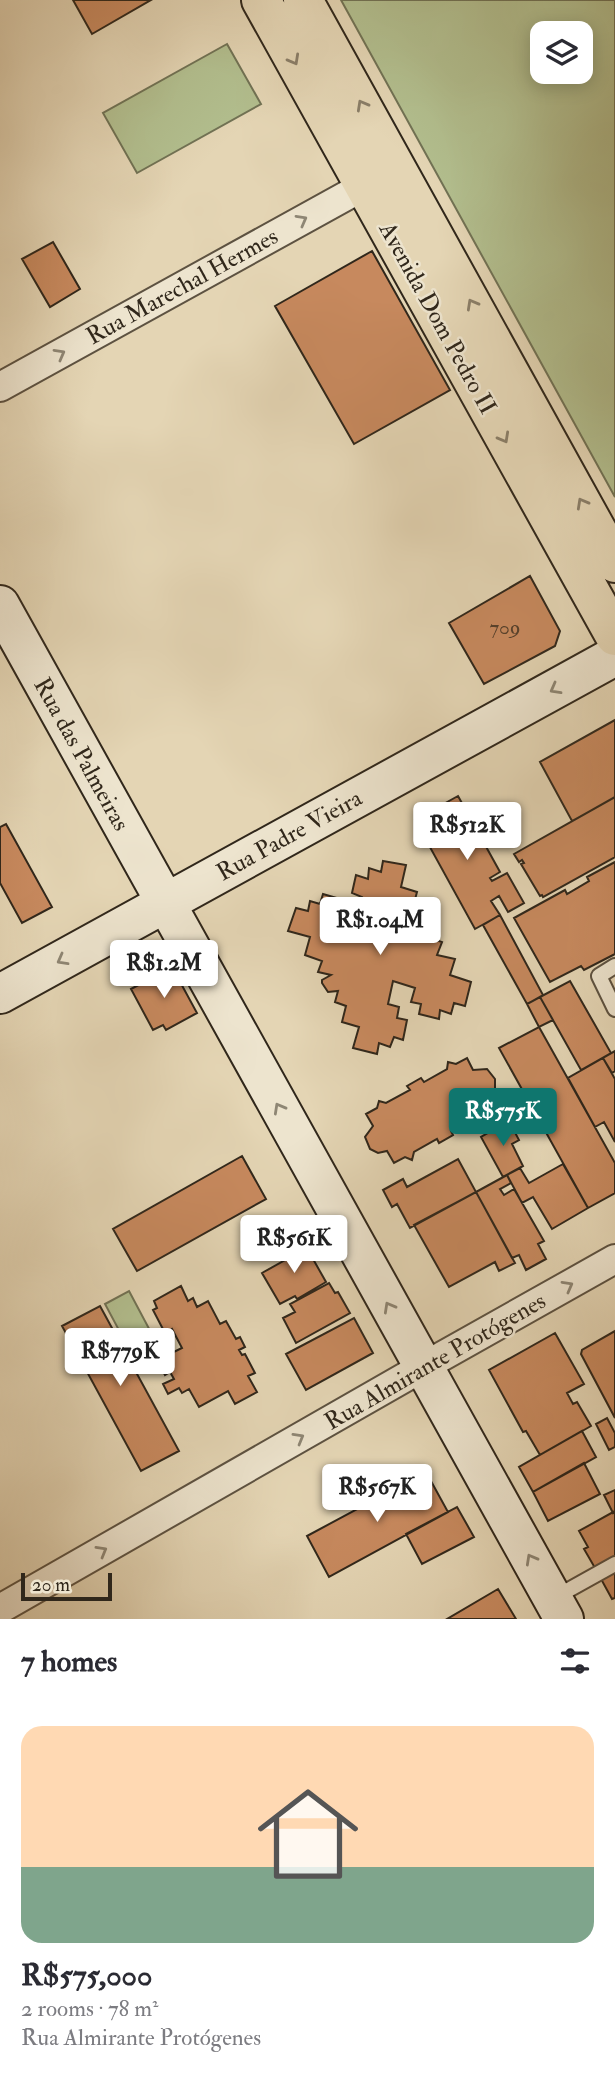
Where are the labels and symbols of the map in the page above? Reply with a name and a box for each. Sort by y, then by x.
one-way arrow [286,52,299,65]
one-way arrow [356,100,370,112]
one-way arrow [295,215,307,228]
street label: Avenida Dom Pedro II [371,216,503,420]
street label: Rua Marechal Hermes [81,221,284,352]
one-way arrow [467,299,480,311]
one-way arrow [52,349,65,362]
one-way arrow [496,431,509,443]
one-way arrow [577,498,590,510]
house number: 709 [489,614,521,641]
street label: Rua das Palmeiras [27,672,137,836]
one-way arrow [550,681,562,694]
street label: Rua Padre Vieira [211,782,368,888]
pin: R$512K [410,802,524,862]
pin: R$1.04M [315,898,445,957]
pin: R$1.2M [107,940,221,1000]
one-way arrow [57,952,69,965]
pin: R$575K [446,1088,560,1148]
one-way arrow [274,1103,287,1115]
pin: R$561K [237,1216,351,1275]
one-way arrow [561,1281,573,1294]
street label: Rua Almirante Protógenes [319,1285,551,1437]
one-way arrow [384,1302,397,1314]
pin: R$779K [63,1328,177,1388]
one-way arrow [292,1433,305,1446]
pin: R$567K [320,1464,434,1524]
one-way arrow [94,1546,107,1559]
one-way arrow [526,1554,539,1567]
scale bar [21,1570,112,1602]

